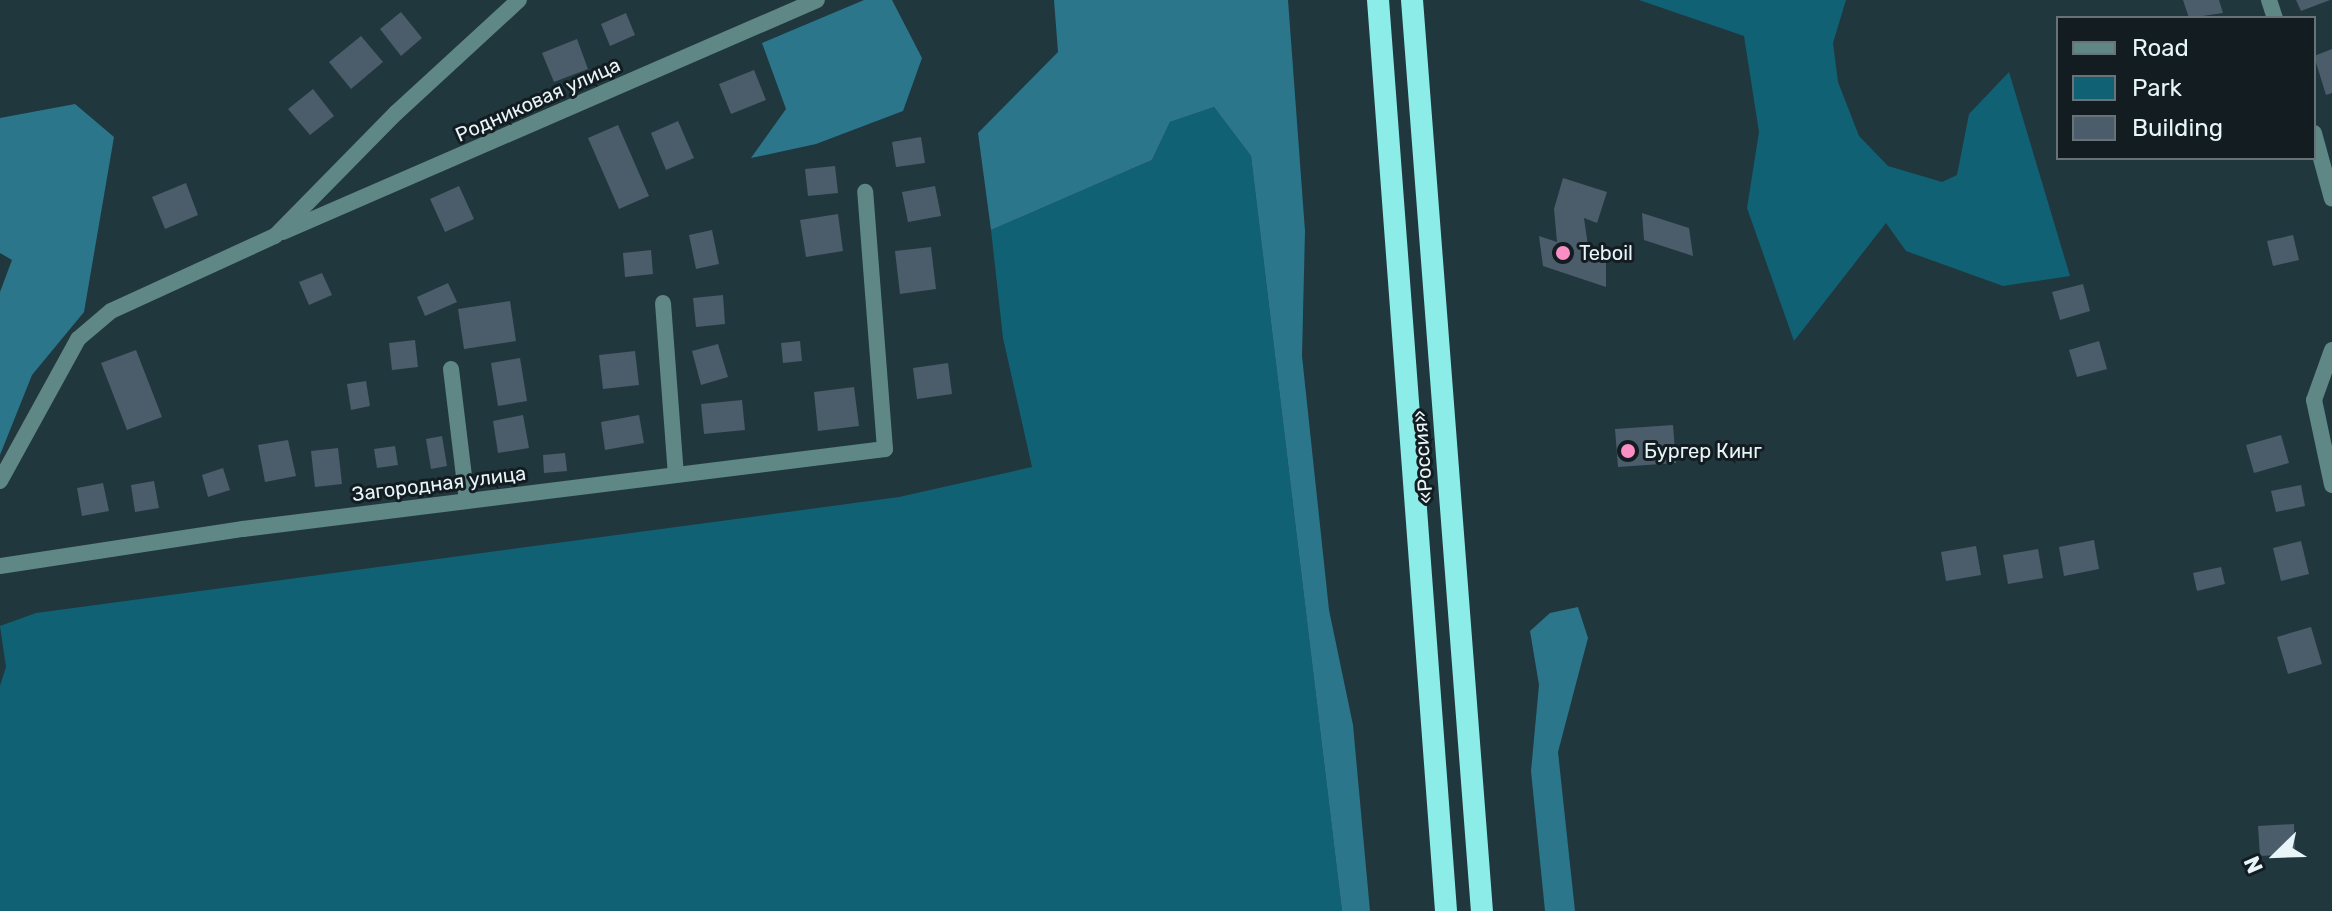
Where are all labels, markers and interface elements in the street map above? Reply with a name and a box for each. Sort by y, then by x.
legend [2056,16,2316,160]
text: Road [2132,34,2189,62]
street label: Родниковая улица [452,53,624,147]
text: Park [2132,74,2182,102]
text: Building [2132,114,2223,142]
place label: Teboil [1579,241,1633,265]
marker: Teboil [1554,244,1572,262]
street label: «Россия» [1408,409,1438,505]
place label: Бургер Кинг [1644,439,1762,463]
marker: Бургер Кинг [1619,442,1637,460]
street label: Загородная улица [351,461,527,507]
north arrow [2236,815,2316,895]
text: N [2238,852,2269,877]

